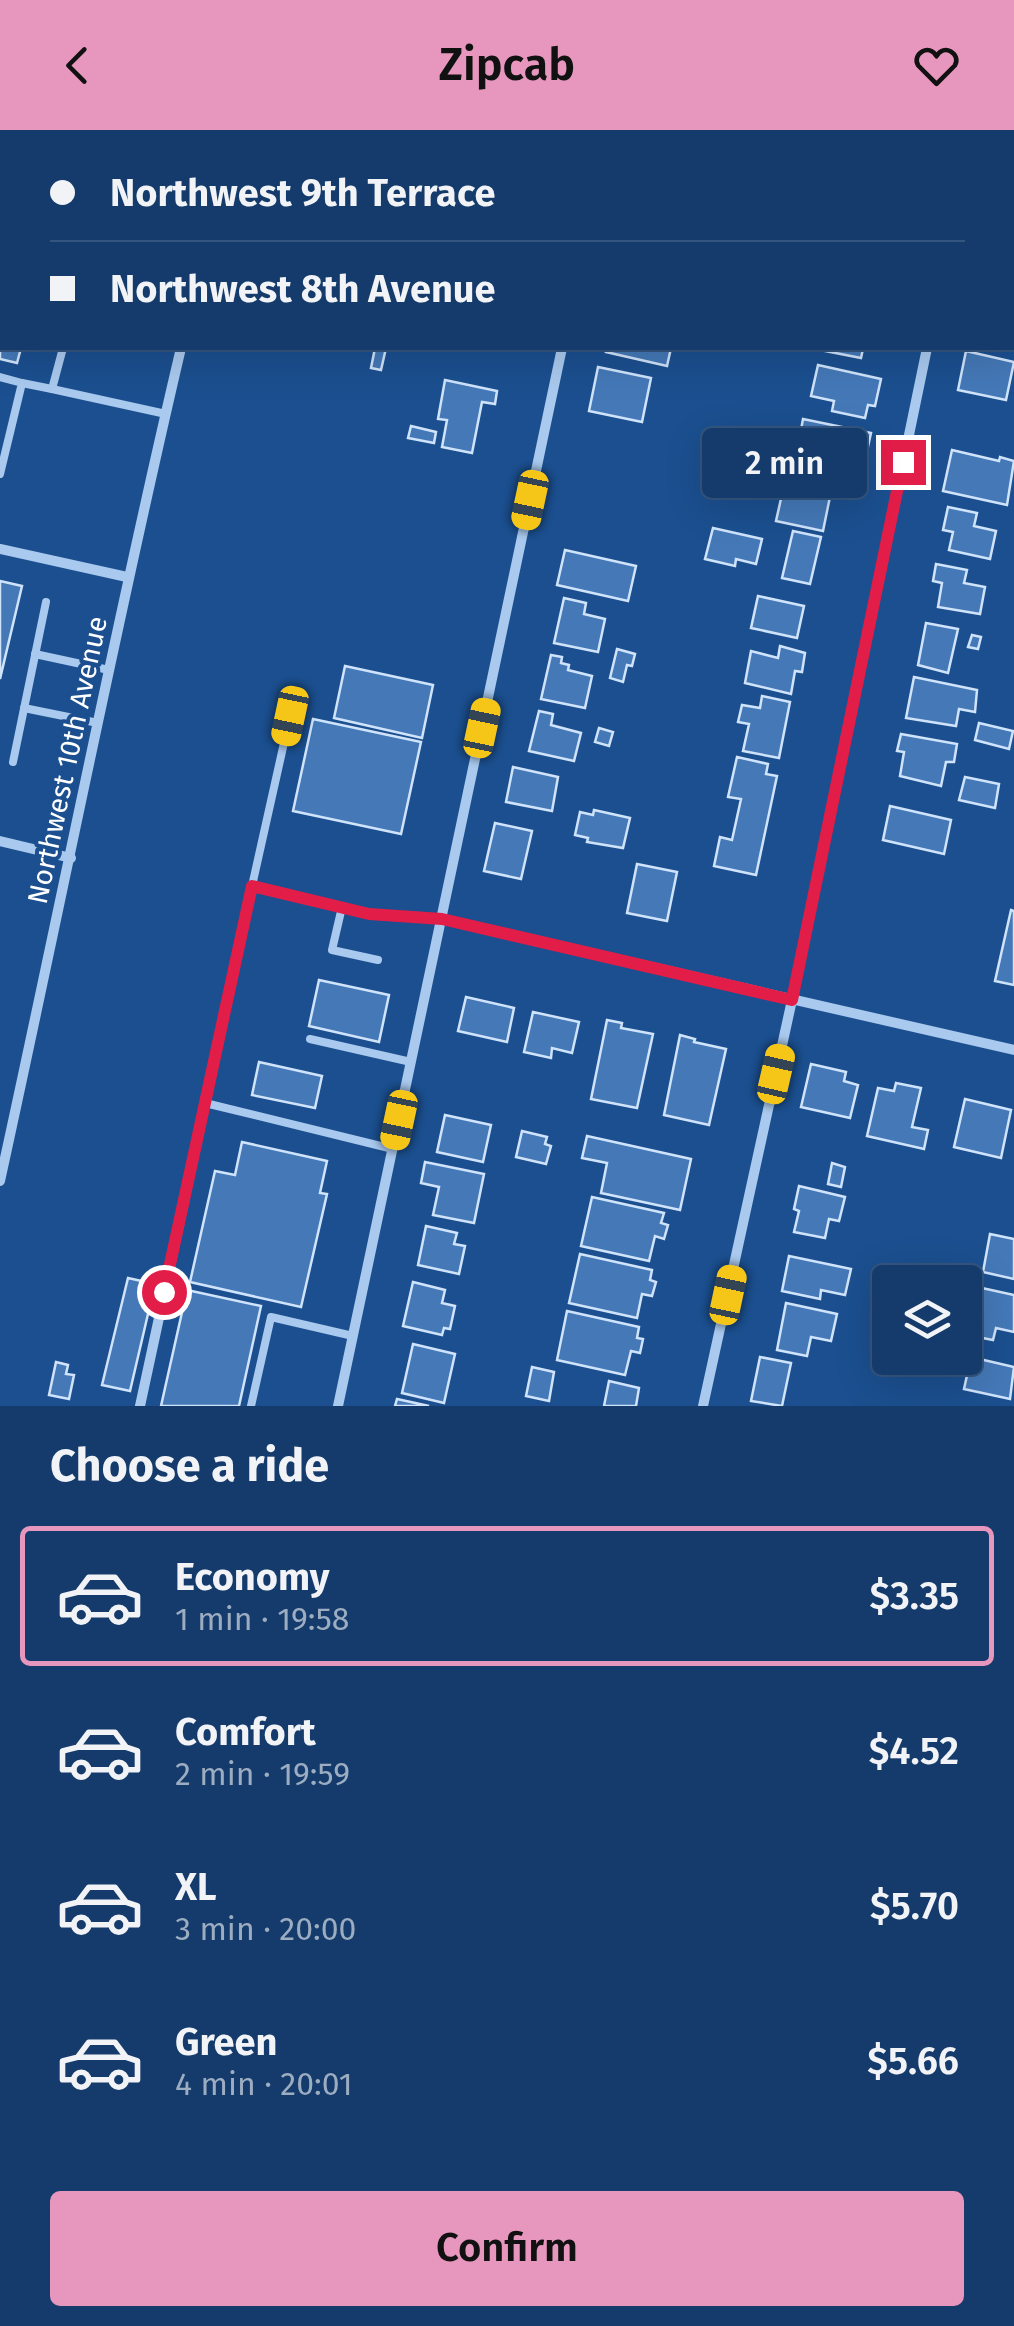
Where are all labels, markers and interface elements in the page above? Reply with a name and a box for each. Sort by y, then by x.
icon: back [50,38,105,93]
text: Zipcab [439,38,575,92]
icon: heart [909,38,964,93]
text: Northwest 9th Terrace [110,170,495,216]
text: Northwest 8th Avenue [110,266,496,312]
callout: 2 min [703,427,868,497]
route end [881,440,926,485]
text: 2 min [745,444,824,482]
car [509,468,551,532]
street label: Northwest 10th Avenue [21,613,114,907]
car [269,684,311,748]
car [461,696,503,760]
car [755,1041,797,1107]
car [378,1088,420,1152]
car [707,1263,749,1327]
map controls [872,1265,982,1375]
button: layers [872,1265,982,1375]
route start [142,1270,187,1315]
text: Choose a ride [50,1439,329,1493]
icon: car [55,1551,145,1641]
text: Economy [175,1554,330,1600]
text: $3.35 [869,1573,959,1619]
text: 1 min · 19:58 [175,1600,349,1638]
icon: car [55,1706,145,1796]
text: Comfort [175,1709,316,1755]
text: $4.52 [869,1728,959,1774]
text: 2 min · 19:59 [175,1755,350,1793]
icon: car [55,1861,145,1951]
text: XL [175,1864,217,1910]
text: $5.70 [870,1883,959,1929]
text: 3 min · 20:00 [175,1910,356,1948]
icon: car [55,2016,145,2106]
text: Green [175,2019,278,2065]
text: $5.66 [867,2038,959,2084]
text: 4 min · 20:01 [175,2065,353,2103]
button: Confirm [50,2191,964,2306]

